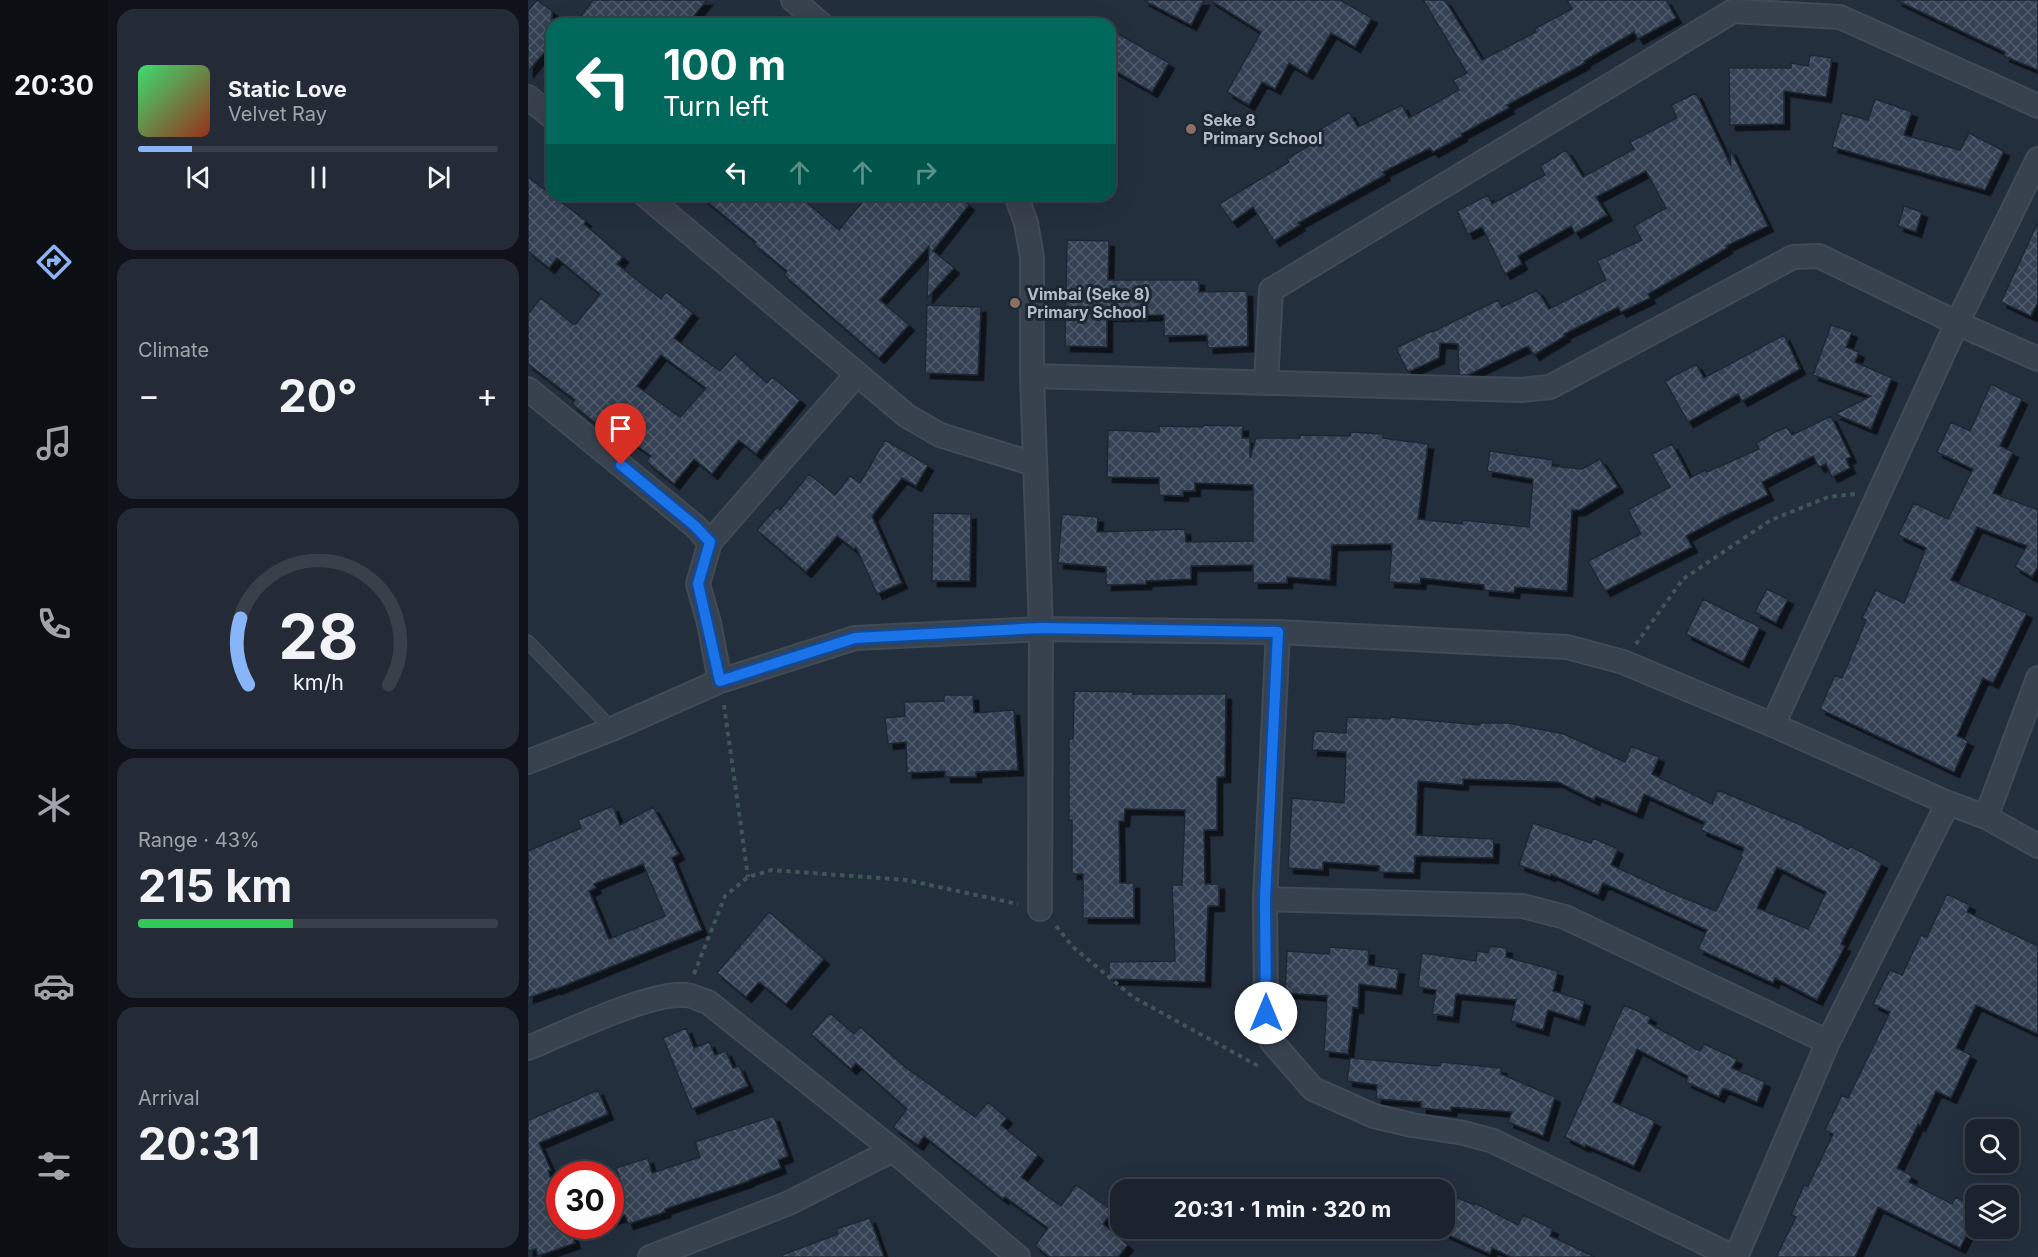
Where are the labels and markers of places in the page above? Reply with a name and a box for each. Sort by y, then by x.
place label: Seke 8 Primary School [1203,110,1322,148]
marker: Seke 8 Primary School [1184,122,1198,136]
place label: Vimbai (Seke 8) Primary School [1027,284,1150,322]
marker: Vimbai (Seke 8) Primary School [1008,296,1022,310]
pin [595,403,646,465]

